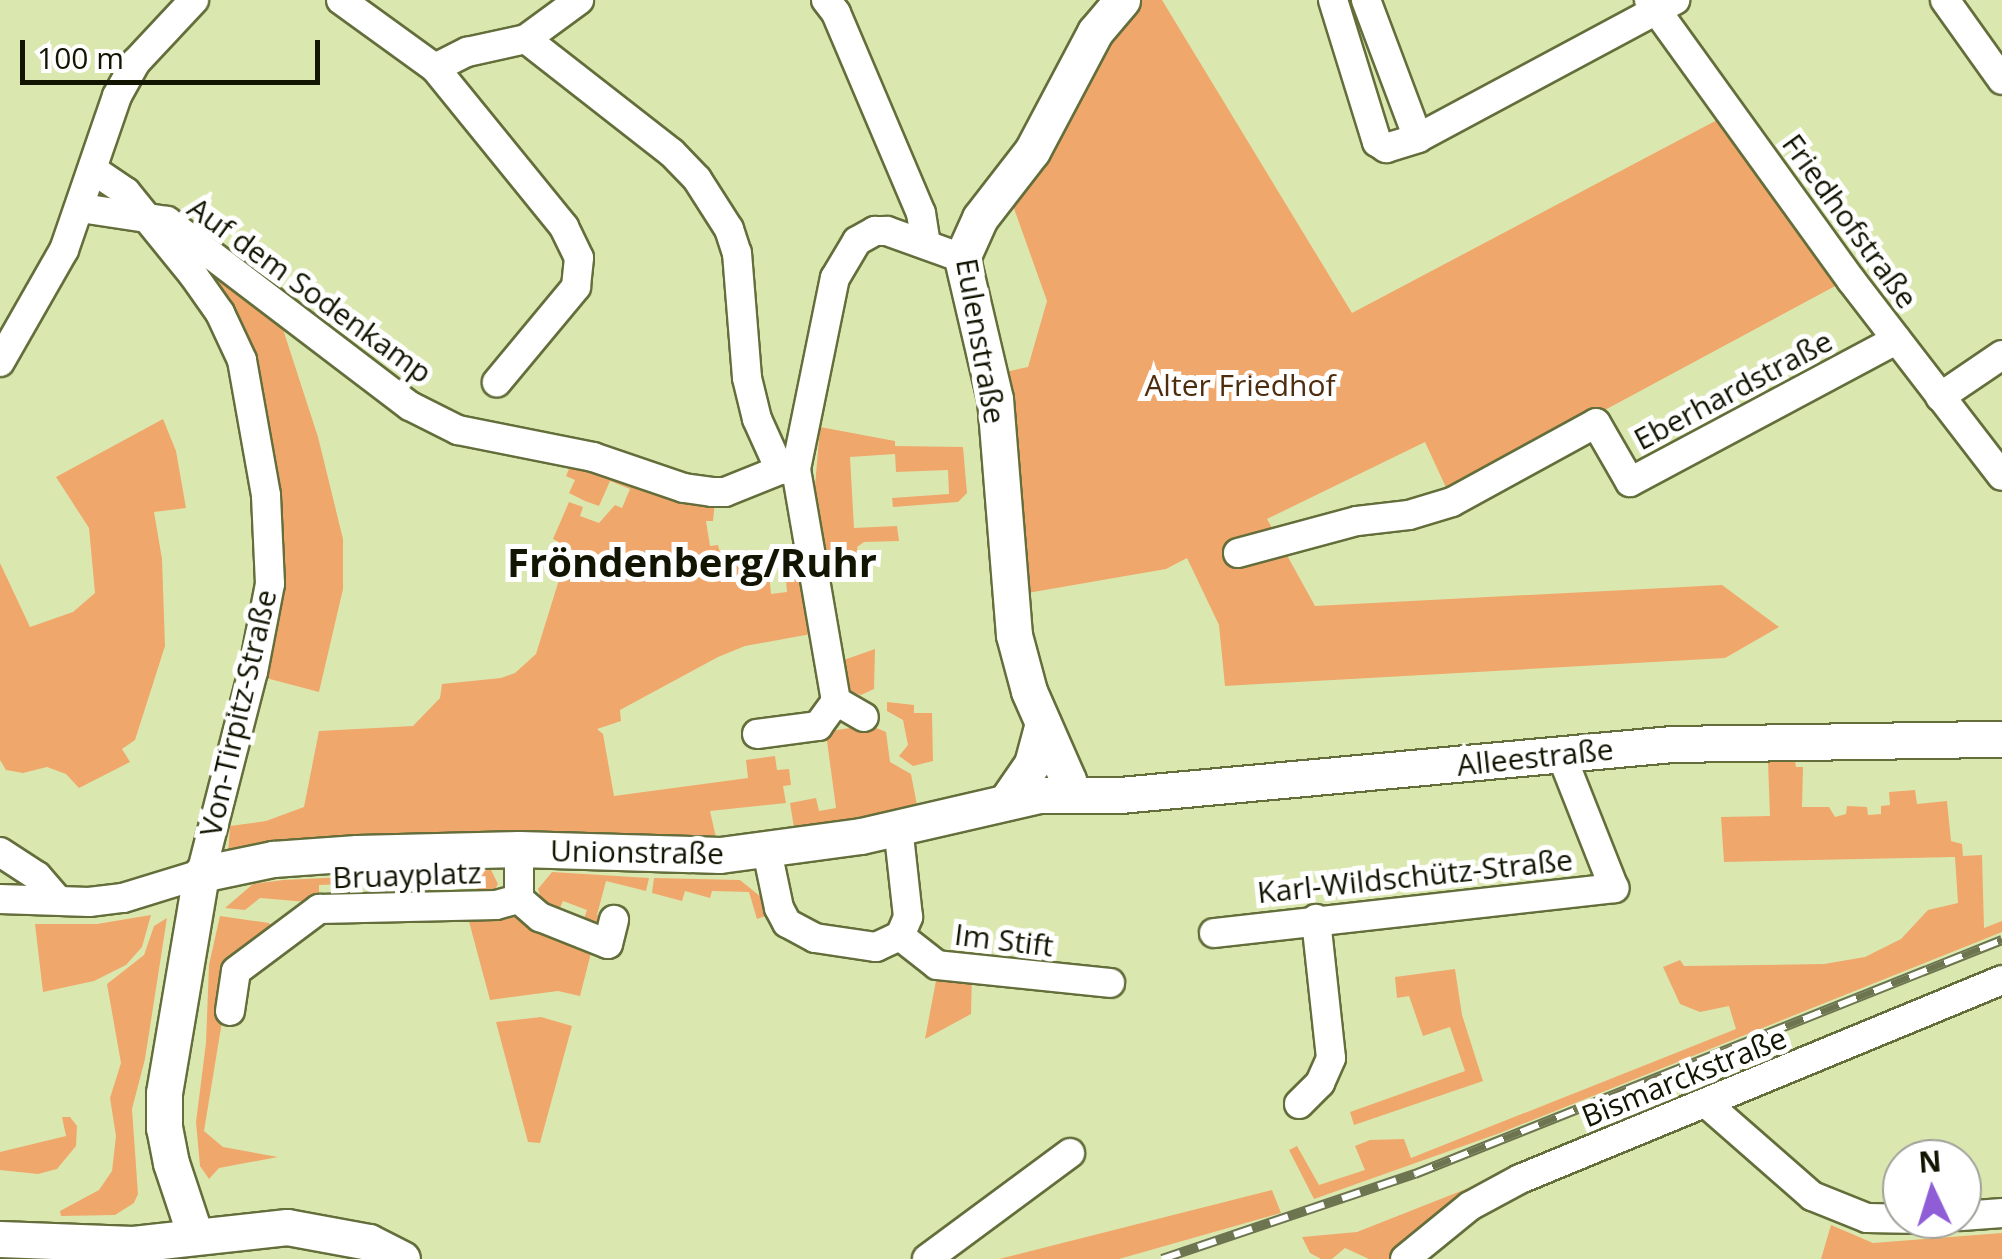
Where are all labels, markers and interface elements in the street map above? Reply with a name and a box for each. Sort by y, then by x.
scale bar [25,20,325,82]
text: 100 m [37,37,124,78]
street label: Friedhofstraße [1775,127,1925,315]
street label: Auf dem Sodenkamp [181,189,439,391]
street label: Eulenstraße [949,255,1013,427]
street label: Eberhardstraße [1628,323,1838,457]
park label: Alter Friedhof [1144,367,1336,403]
district label: Fröndenberg/Ruhr [507,538,877,586]
street label: Von-Tirpitz-Straße [192,586,284,840]
street label: Alleestraße [1455,731,1615,783]
street label: Unionstraße [550,832,724,872]
street label: Karl-Wildschütz-Straße [1255,842,1575,910]
street label: Bruayplatz [332,854,482,896]
street label: Im Stift [952,916,1056,964]
street label: Bismarckstraße [1576,1020,1792,1134]
north arrow [1882,1139,1982,1239]
text: N [1917,1141,1943,1181]

